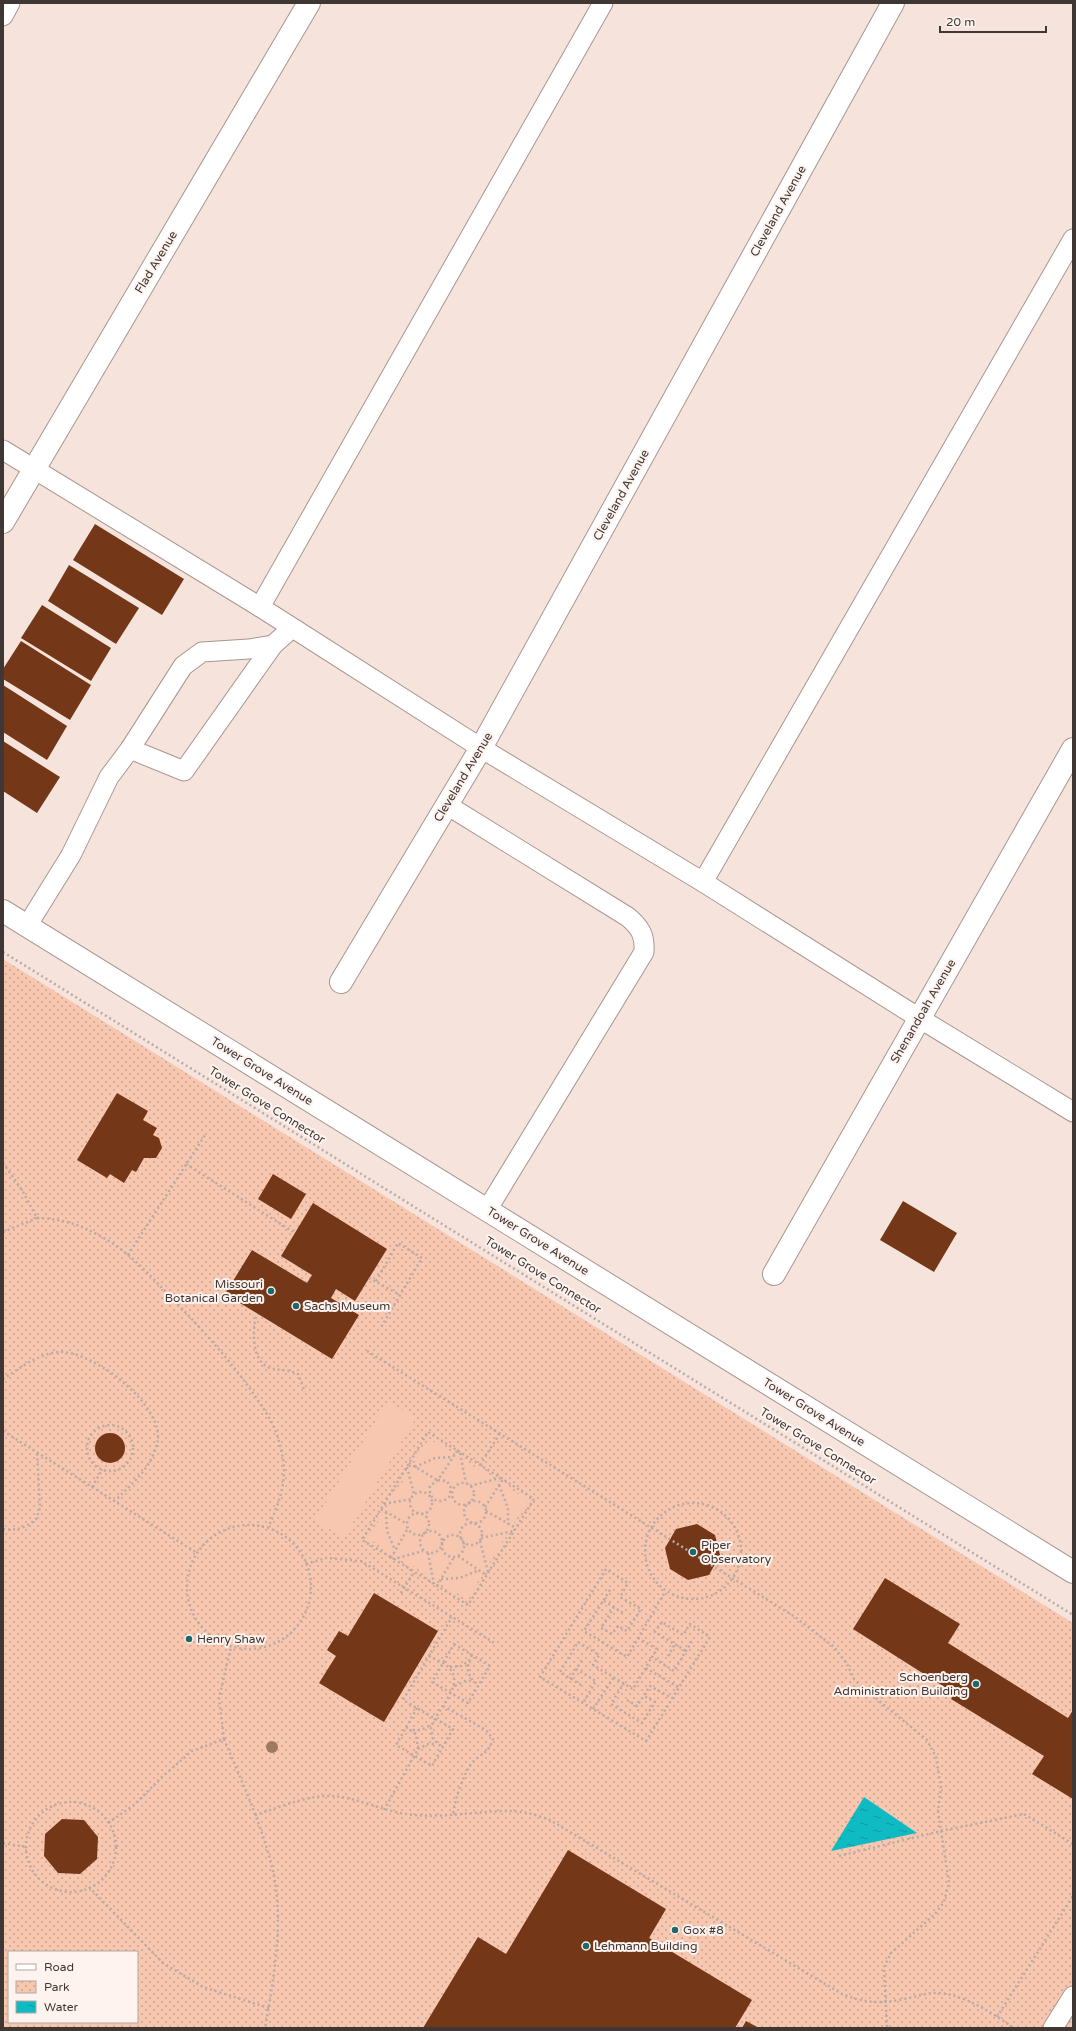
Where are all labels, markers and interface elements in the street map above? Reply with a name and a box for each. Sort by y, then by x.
scale bar [940,8,1046,34]
text: 20 m [946,15,975,29]
street label: Cleveland Avenue [747,163,809,259]
street label: Flad Avenue [132,228,180,296]
street label: Cleveland Avenue [590,447,652,543]
street label: Cleveland Avenue [431,730,495,824]
street label: Shenandoah Avenue [888,956,959,1065]
street label: Tower Grove Avenue [208,1034,316,1108]
street label: Tower Grove Connector [206,1063,328,1147]
street label: Tower Grove Avenue [484,1204,592,1278]
street label: Tower Grove Connector [482,1233,604,1317]
place label: Missouri Botanical Garden [165,1277,263,1305]
marker: Missouri Botanical Garden [266,1286,276,1296]
place label: Sachs Museum [304,1299,390,1313]
marker: Sachs Museum [291,1301,301,1311]
street label: Tower Grove Avenue [760,1375,868,1449]
street label: Tower Grove Connector [757,1404,879,1488]
place label: Piper Observatory [701,1538,772,1566]
marker: Piper Observatory [688,1547,698,1557]
place label: Henry Shaw [197,1632,265,1646]
marker: Henry Shaw [184,1634,194,1644]
place label: Schoenberg Administration Building [834,1670,968,1698]
marker: Schoenberg Administration Building [971,1679,981,1689]
place label: Gox #8 [683,1923,724,1937]
marker: Gox #8 [670,1925,680,1935]
place label: Lehmann Building [594,1939,697,1953]
marker: Lehmann Building [581,1941,591,1951]
legend [8,1951,138,2023]
text: Road [44,1960,74,1974]
text: Park [44,1980,70,1994]
text: Water [44,2000,79,2014]

